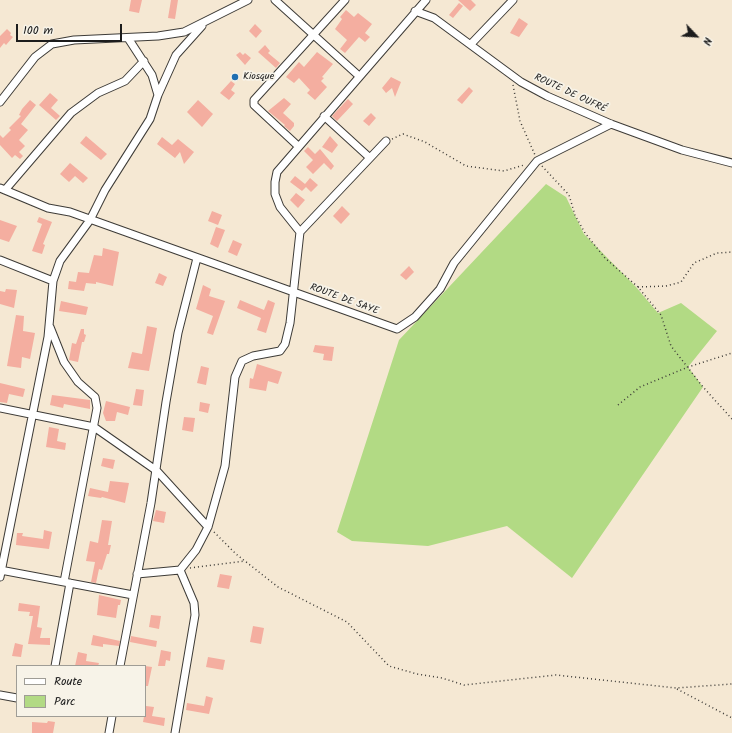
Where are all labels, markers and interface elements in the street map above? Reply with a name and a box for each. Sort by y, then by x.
scale bar [18,16,124,42]
north arrow [676,16,716,56]
text: 100 m [23,21,53,40]
text: N [697,34,717,48]
place label: Kiosque [243,71,274,83]
marker: Kiosque [230,72,240,82]
street label: ROUTE DE OUFRÉ [532,72,608,116]
street label: ROUTE DE SAYE [308,282,380,318]
legend [16,665,146,717]
text: Route [54,672,82,691]
text: Parc [54,692,75,711]

